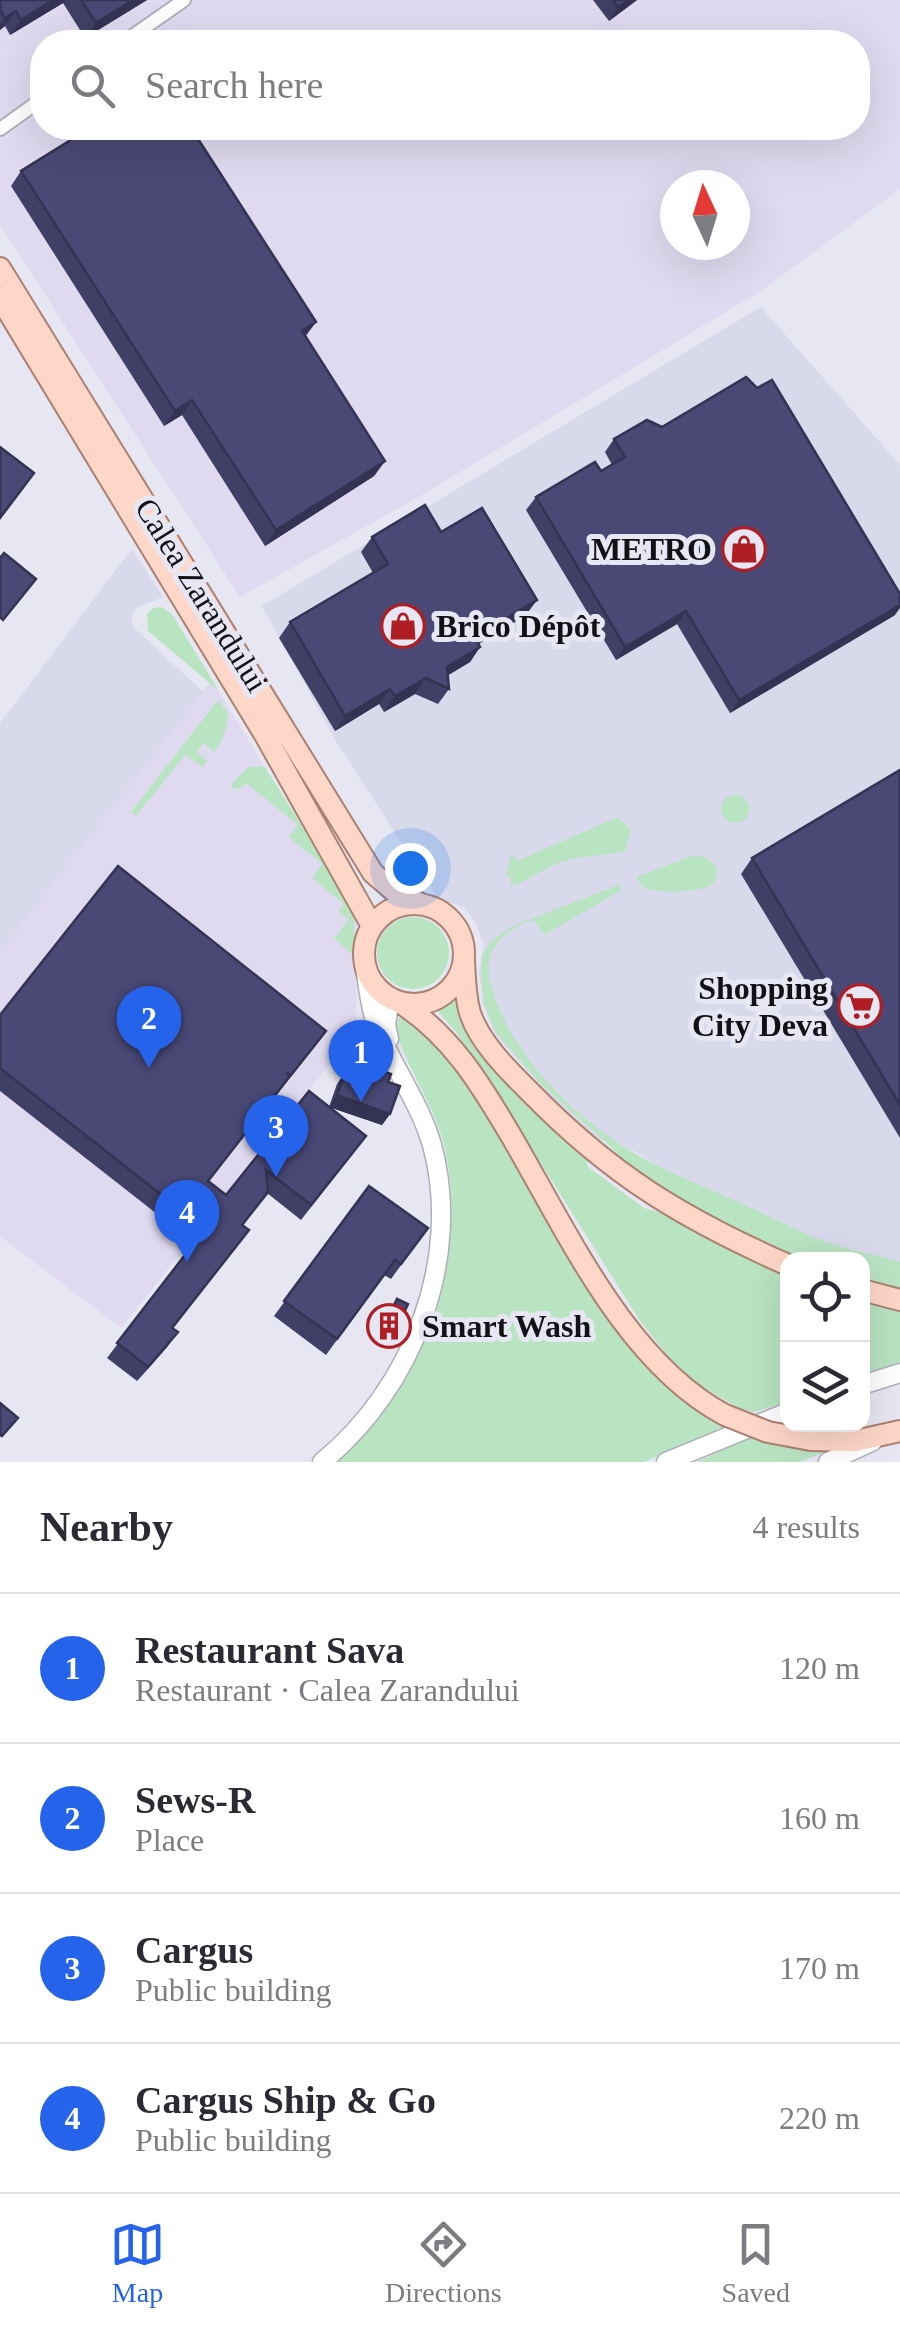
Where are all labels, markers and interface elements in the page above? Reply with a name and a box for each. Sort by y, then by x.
search box [30,30,870,140]
icon: search [65,58,120,113]
text: Search here [145,64,323,106]
north arrow [660,170,750,260]
street label: Calea Zarandului [128,492,276,698]
shop icon: METRO [721,526,767,572]
place label: METRO [591,531,712,567]
shop icon: Brico Dépôt [380,603,426,649]
place label: Brico Dépôt [436,608,601,644]
your location [385,843,436,894]
place label: Shopping City Deva [692,970,828,1043]
supermarket icon: Shopping City Deva [837,983,883,1029]
pin: 2 [116,986,182,1068]
pin: 1 [328,1020,394,1102]
pin: 3 [244,1094,308,1177]
pin: 4 [154,1180,220,1262]
map controls [780,1252,870,1432]
button: locate [780,1252,870,1342]
building icon: Smart Wash [366,1303,412,1349]
place label: Smart Wash [422,1308,591,1344]
button: layers [780,1342,870,1432]
text: Nearby [40,1504,173,1550]
text: 4 results [752,1509,860,1545]
text: Restaurant Sava [135,1629,404,1671]
text: 1 [65,1650,81,1686]
text: 120 m [779,1650,860,1686]
text: Restaurant · Calea Zarandului [135,1672,520,1708]
text: Sews-R [135,1779,255,1821]
text: 2 [65,1800,81,1836]
text: 160 m [779,1800,860,1836]
text: Place [135,1822,204,1858]
text: Cargus [135,1929,253,1971]
text: 3 [65,1950,81,1986]
text: 170 m [779,1950,860,1986]
text: Public building [135,1972,331,2008]
text: Cargus Ship & Go [135,2079,436,2121]
text: 4 [65,2100,81,2136]
text: 220 m [779,2100,860,2136]
text: Public building [135,2122,331,2158]
tab: Map [110,2217,165,2309]
tab: Directions [385,2217,502,2309]
tab: Saved [722,2217,790,2309]

